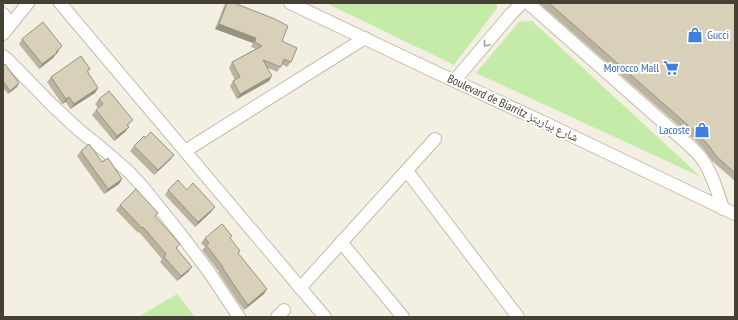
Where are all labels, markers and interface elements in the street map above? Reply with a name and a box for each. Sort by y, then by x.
shop icon: Gucci [686,26,704,44]
place label: Gucci [707,27,729,42]
one-way arrow [483,39,490,47]
supermarket icon: Morocco Mall [662,59,680,77]
place label: Morocco Mall [604,60,659,75]
street label: Boulevard de Biarritz شارع بياريتز [445,71,581,145]
shop icon: Lacoste [693,121,711,139]
place label: Lacoste [659,122,690,137]

